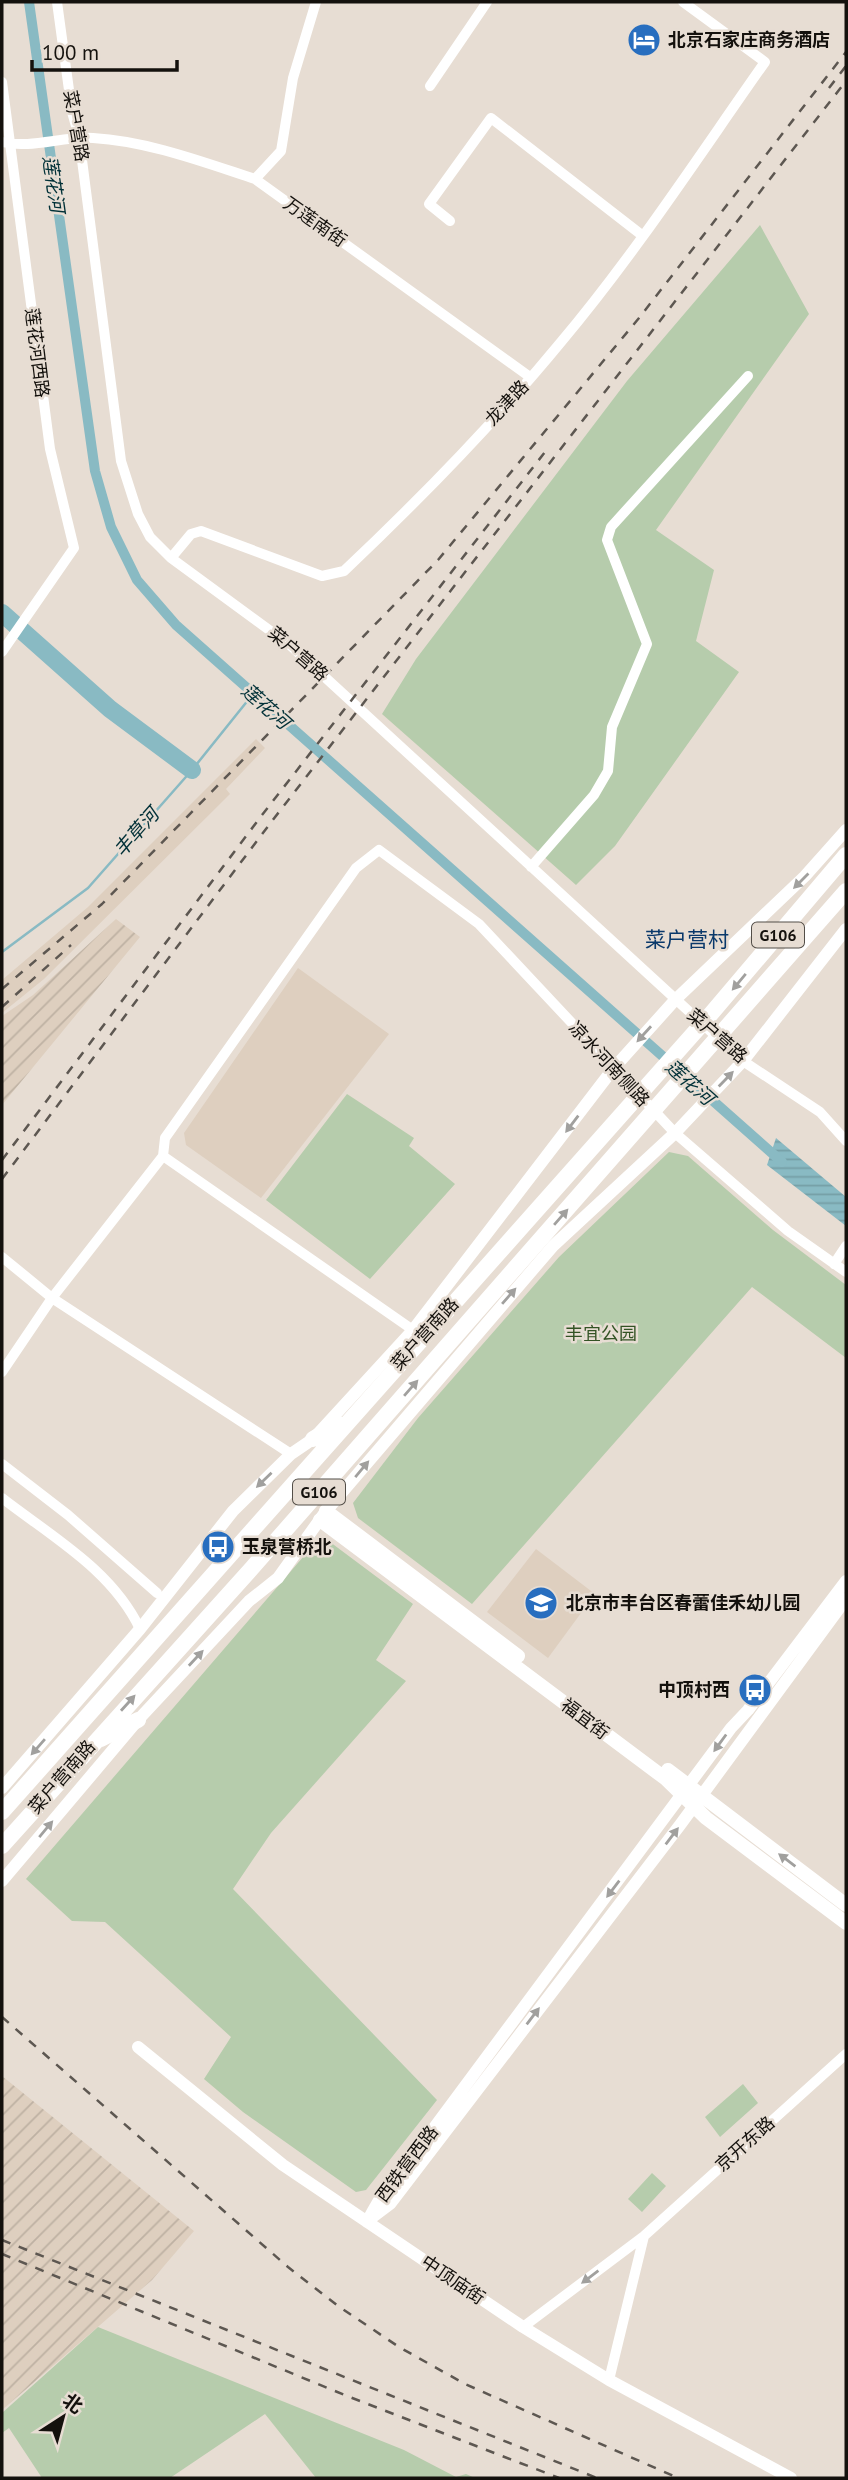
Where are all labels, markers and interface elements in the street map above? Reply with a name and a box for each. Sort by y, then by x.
hotel icon: 北京石家庄商务酒店 [625,21,663,59]
scale bar [32,28,177,72]
place label: 北京石家庄商务酒店 [668,28,830,51]
text: 100 m [42,39,99,66]
street label: 菜户营路 [59,88,94,163]
water label: 莲花河 [38,154,70,218]
street label: 万莲南街 [279,192,351,252]
street label: 莲花河西路 [21,307,54,399]
street label: 龙津路 [480,375,533,430]
street label: 菜户营路 [264,621,333,686]
water label: 莲花河 [237,678,298,737]
water label: 丰草河 [108,800,166,861]
one-way arrow [792,872,809,889]
road number: G106 [752,923,804,948]
district label: 菜户营村 [645,926,729,953]
one-way arrow [732,973,747,990]
street label: 菜户营路 [683,1003,752,1068]
street label: 凉水河南侧路 [564,1016,655,1111]
one-way arrow [637,1026,652,1043]
water label: 莲花河 [661,1054,722,1113]
one-way arrow [718,1071,734,1088]
one-way arrow [566,1115,580,1133]
one-way arrow [553,1208,569,1226]
one-way arrow [501,1288,517,1305]
street label: 菜户营南路 [386,1293,463,1375]
park label: 丰宜公园 [565,1322,637,1345]
one-way arrow [403,1379,419,1397]
one-way arrow [354,1461,369,1478]
one-way arrow [256,1472,273,1489]
road number: G106 [293,1480,345,1504]
bus stop icon: 玉泉营桥北 [199,1528,237,1566]
place label: 玉泉营桥北 [242,1535,332,1558]
school or university icon: 北京市丰台区春蕾佳禾幼儿园 [522,1584,560,1622]
place label: 北京市丰台区春蕾佳禾幼儿园 [566,1591,800,1614]
one-way arrow [187,1650,203,1667]
bus stop icon: 中顶村西 [736,1671,774,1709]
place label: 中顶村西 [658,1678,730,1701]
street label: 福宜街 [557,1693,614,1744]
one-way arrow [120,1695,136,1712]
one-way arrow [713,1734,727,1752]
street label: 菜户营南路 [23,1735,100,1818]
one-way arrow [30,1738,46,1756]
one-way arrow [38,1820,54,1838]
one-way arrow [664,1828,679,1846]
one-way arrow [779,1853,797,1868]
one-way arrow [606,1880,621,1898]
one-way arrow [525,2008,540,2026]
street label: 京开东路 [710,2111,779,2176]
street label: 西铁营西路 [370,2121,443,2207]
street label: 中顶庙街 [417,2250,490,2309]
one-way arrow [581,2269,599,2283]
north arrow [28,2382,98,2452]
text: 北 [58,2388,88,2419]

